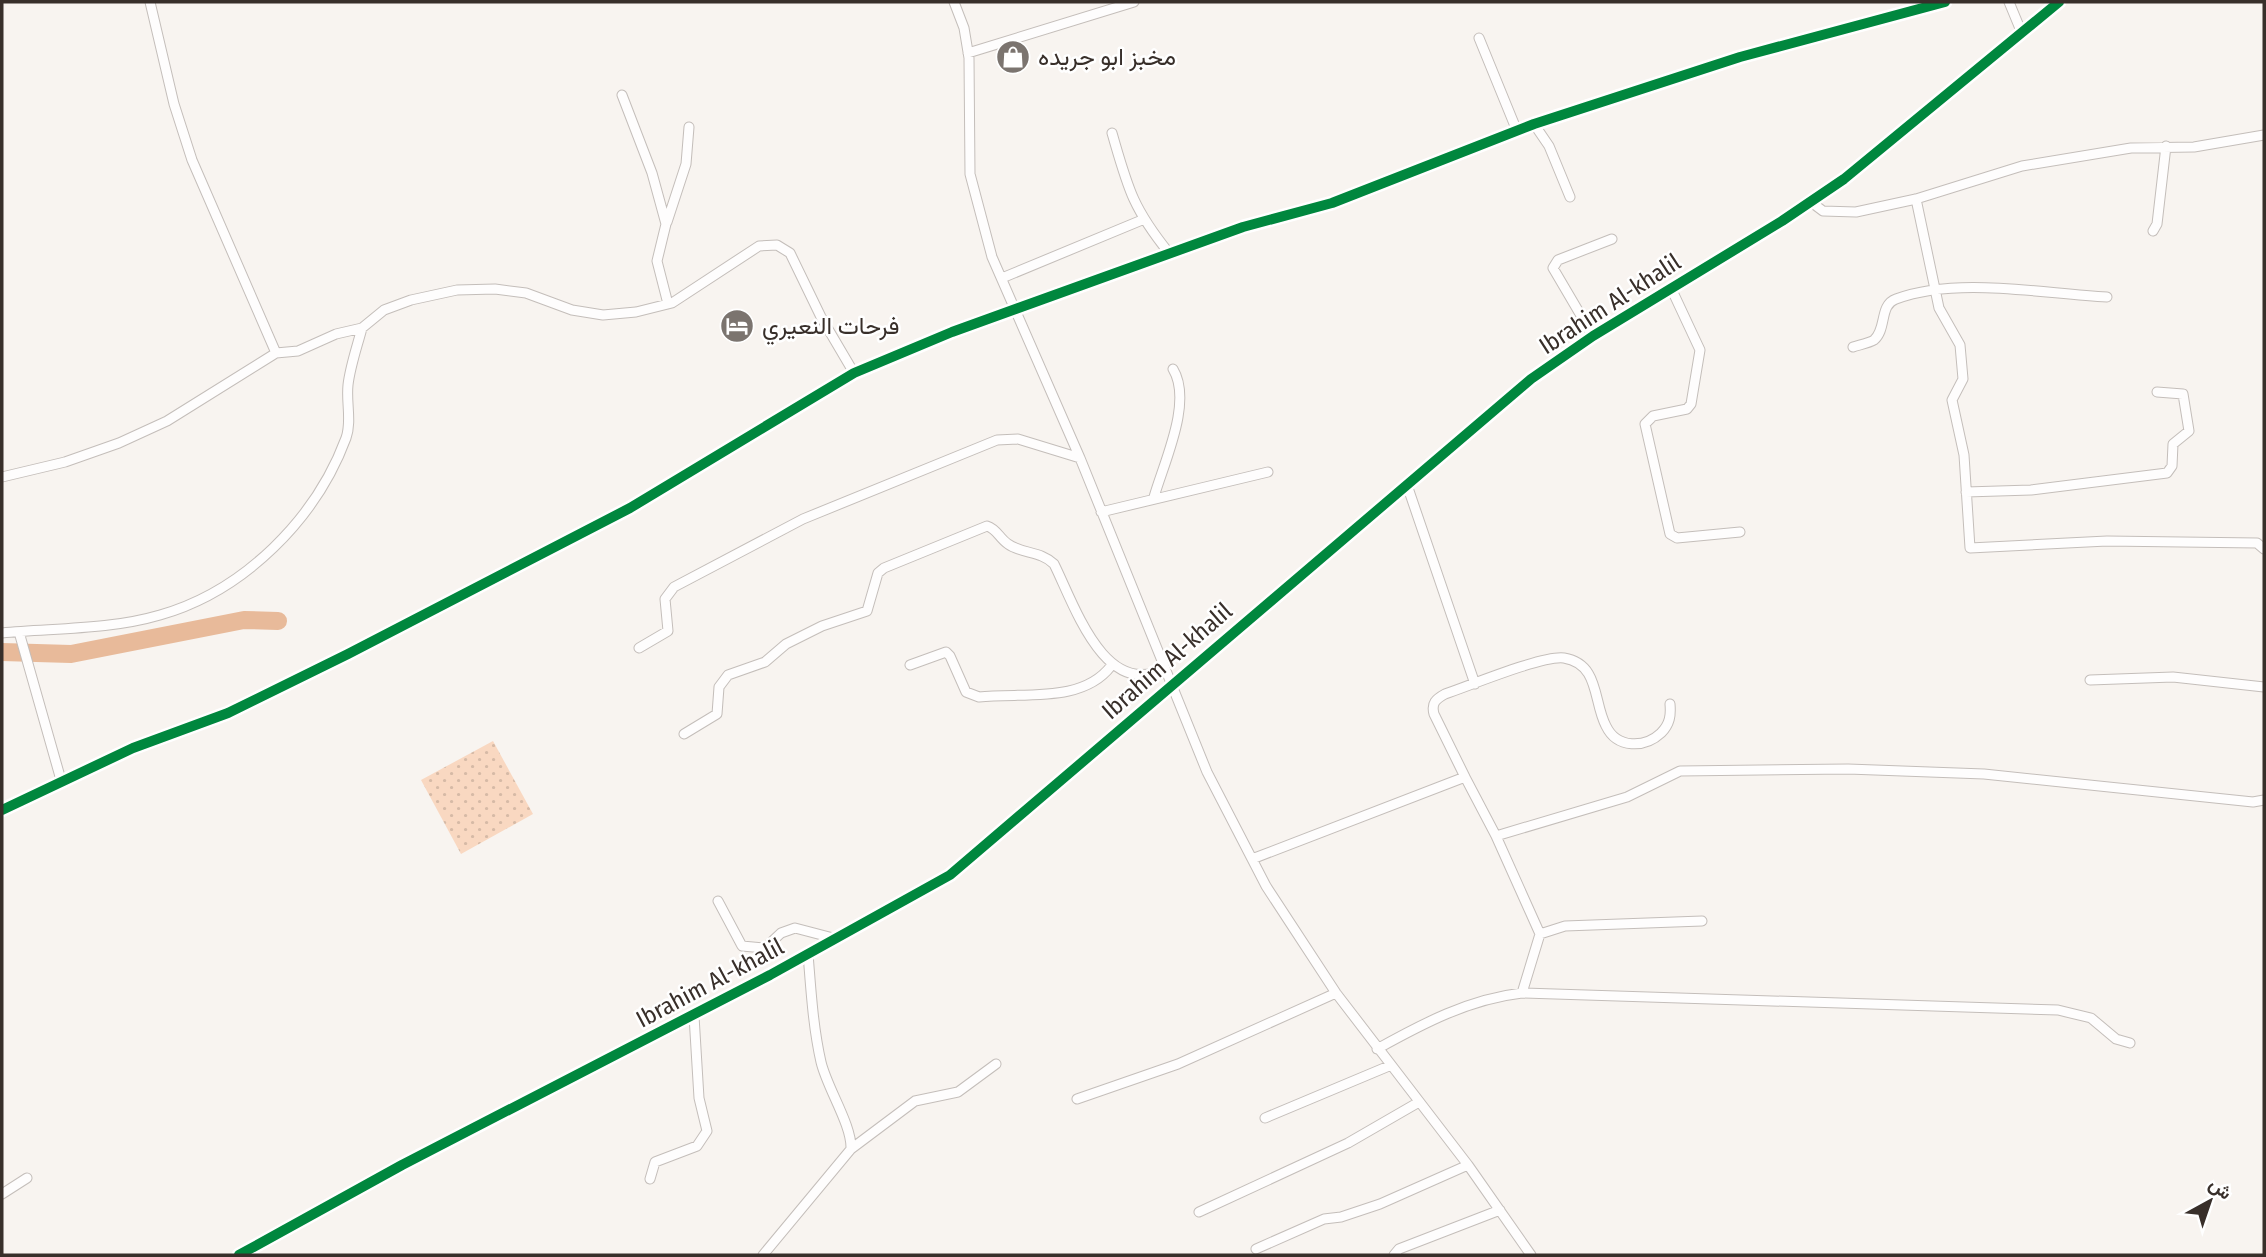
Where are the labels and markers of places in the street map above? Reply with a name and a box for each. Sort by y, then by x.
shop icon: مخبز ابو جريده [994,38,1032,76]
place label: مخبز ابو جريده [1038,43,1176,72]
hotel icon: فرحات النعيري [718,307,756,345]
place label: فرحات النعيري [762,312,899,345]

